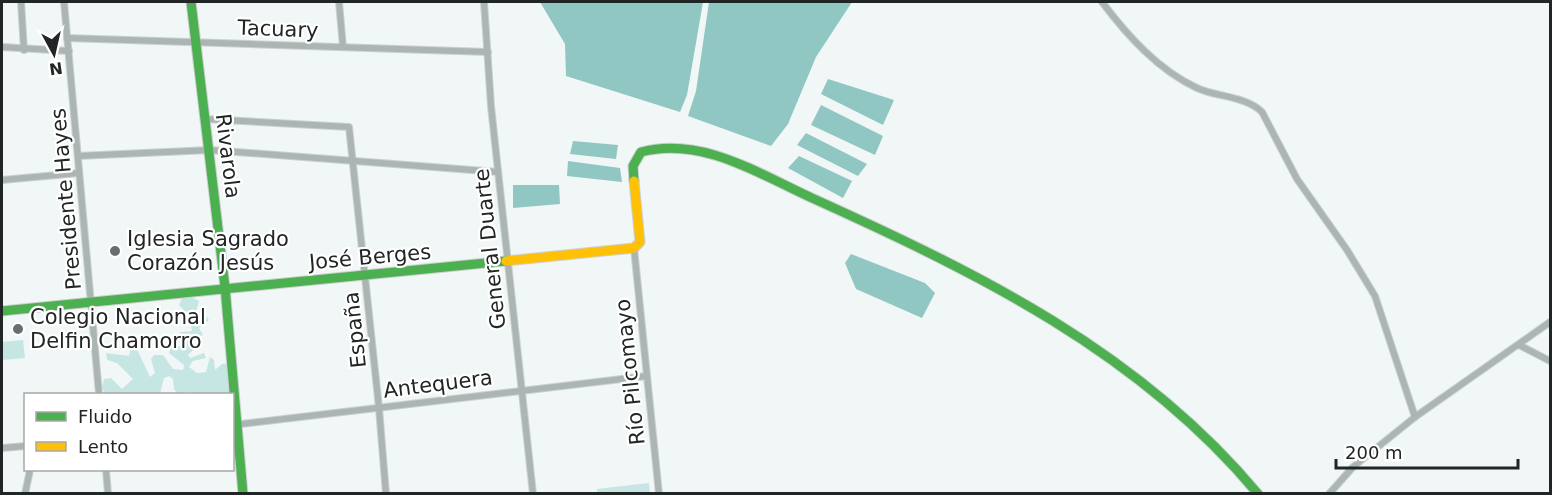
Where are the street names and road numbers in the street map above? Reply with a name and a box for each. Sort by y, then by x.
street label: Tacuary [236,16,319,42]
street label: Presidente Hayes [46,107,86,291]
street label: Rivarola [211,112,245,200]
street label: General Duarte [470,167,510,331]
street label: José Berges [306,240,432,274]
street label: España [339,291,371,369]
street label: Río Pilcomayo [610,298,650,446]
street label: Antequera [382,365,494,403]

